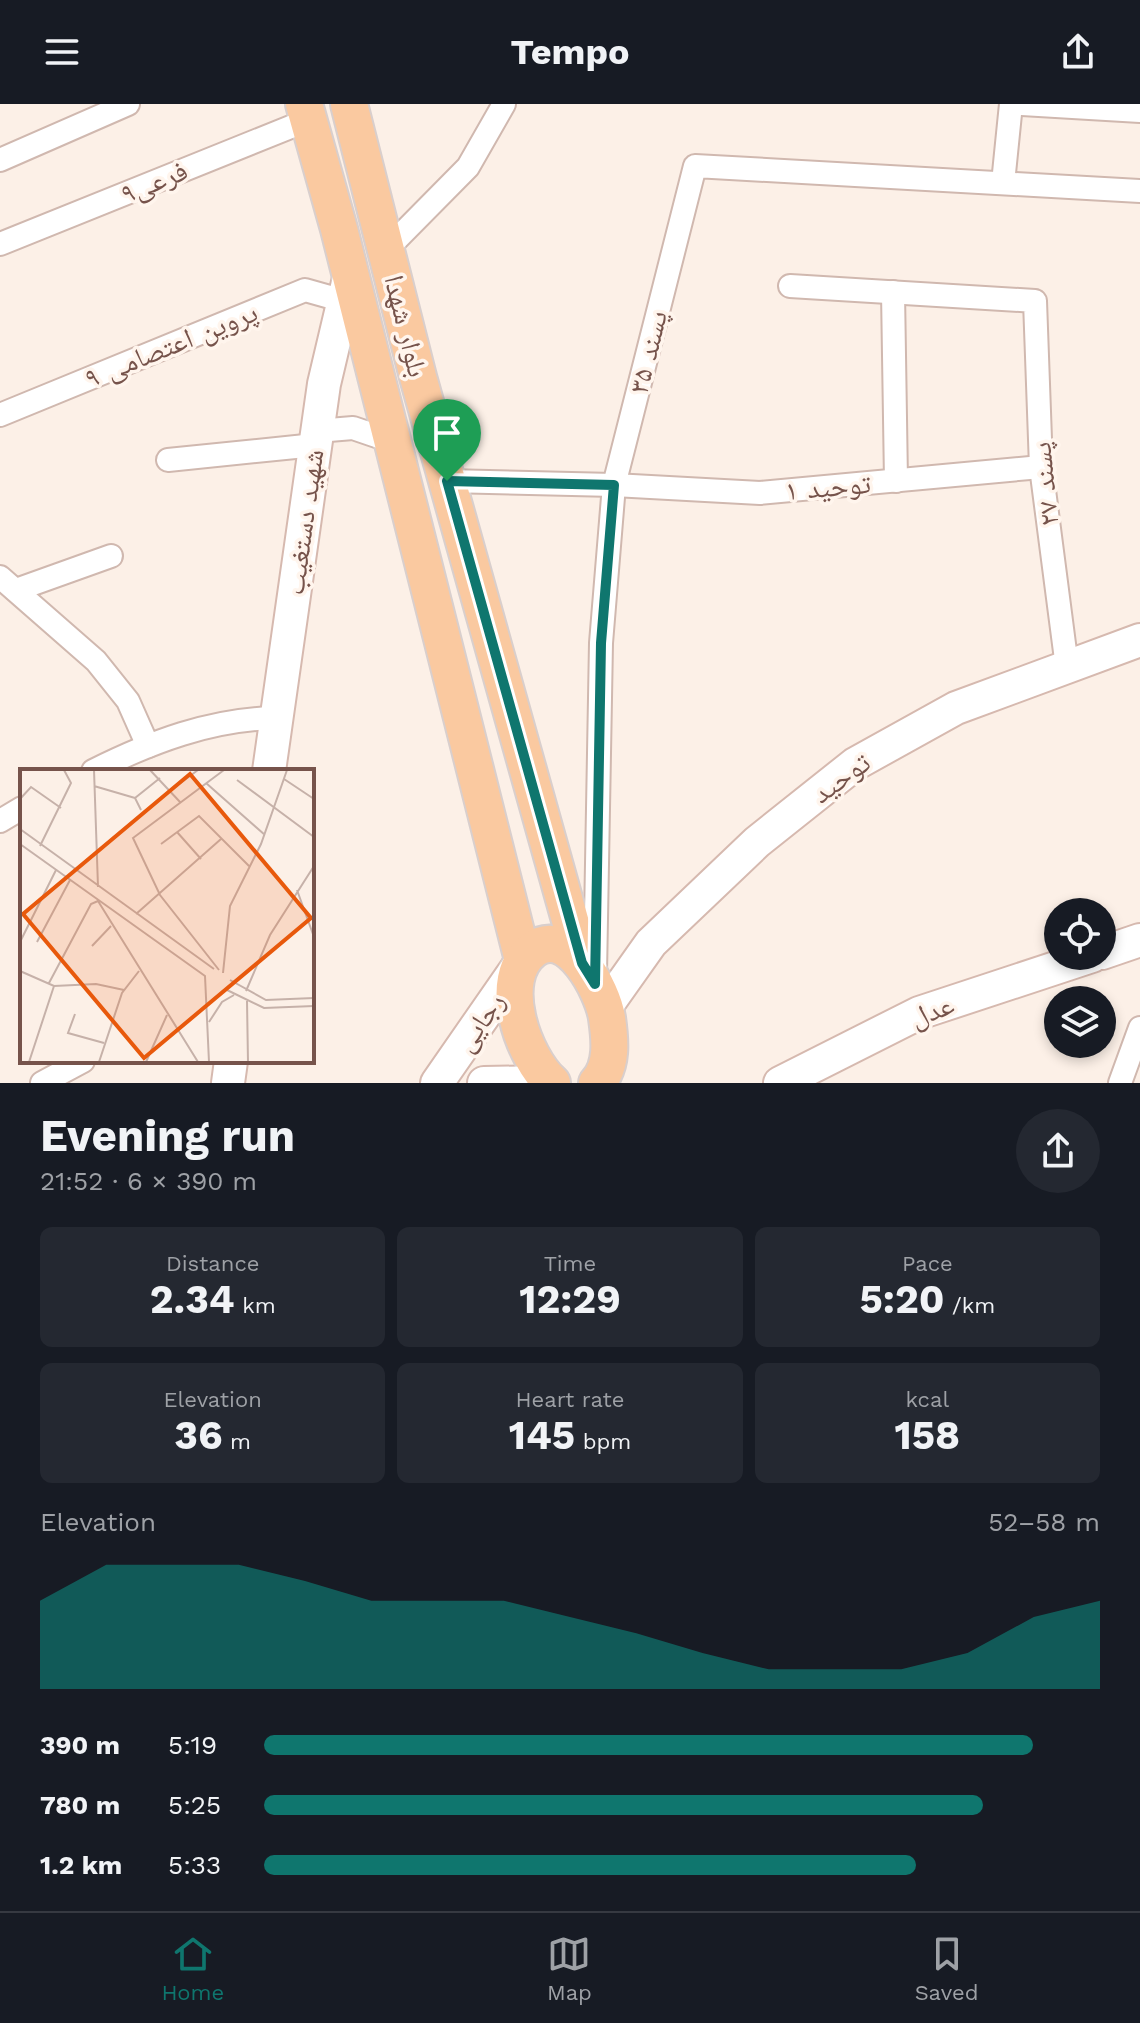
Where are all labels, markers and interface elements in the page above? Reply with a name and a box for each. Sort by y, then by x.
icon: menu [40,30,84,74]
icon: share [1056,30,1100,74]
text: Tempo [510,31,630,73]
street label: فرعی۹ [116,154,193,211]
street label: بلوار شهدا [377,272,435,380]
street label: پروین اعتصامی ۹ [80,295,263,396]
street label: پسند ۳۵ [622,307,674,397]
pin [413,399,481,481]
icon: arrive [425,411,469,455]
street label: پسند ۲۷ [1024,440,1066,528]
street label: شهید دستغیب [277,447,331,597]
street label: توحید ۱ [784,467,872,507]
street label: توحید [805,746,877,810]
inset map [20,769,314,1063]
map controls [1044,898,1116,1058]
button: locate [1044,898,1116,970]
street label: رجایی [448,986,513,1058]
button: layers [1044,986,1116,1058]
street label: عدل [906,988,958,1034]
button: share [1016,1109,1100,1193]
text: Evening run [40,1110,295,1162]
text: 21:52 · 6 × 390 m [40,1166,257,1196]
text: Distance [166,1251,259,1276]
text: Time [544,1251,596,1276]
text: Pace [902,1251,953,1276]
text: 2.34 [150,1276,235,1323]
text: 12:29 [519,1276,621,1323]
text: 5:20 [860,1276,945,1323]
text: km [235,1293,276,1318]
text: /km [945,1293,995,1318]
text: Elevation [164,1387,262,1412]
text: Heart rate [516,1387,624,1412]
text: kcal [906,1387,949,1412]
text: 36 [174,1412,223,1459]
text: 145 [509,1412,575,1459]
text: 158 [895,1412,960,1459]
text: m [223,1429,251,1454]
text: bpm [575,1429,631,1454]
text: Elevation [40,1507,156,1537]
text: 52–58 m [988,1507,1100,1537]
text: 390 m [40,1730,120,1760]
text: 5:19 [168,1730,217,1760]
text: 780 m [40,1790,120,1820]
text: 5:25 [168,1790,221,1820]
text: 1.2 km [40,1850,122,1880]
text: 5:33 [168,1850,221,1880]
tab: Home [161,1932,224,2005]
tab: Map [547,1932,592,2005]
tab: Saved [915,1932,979,2005]

